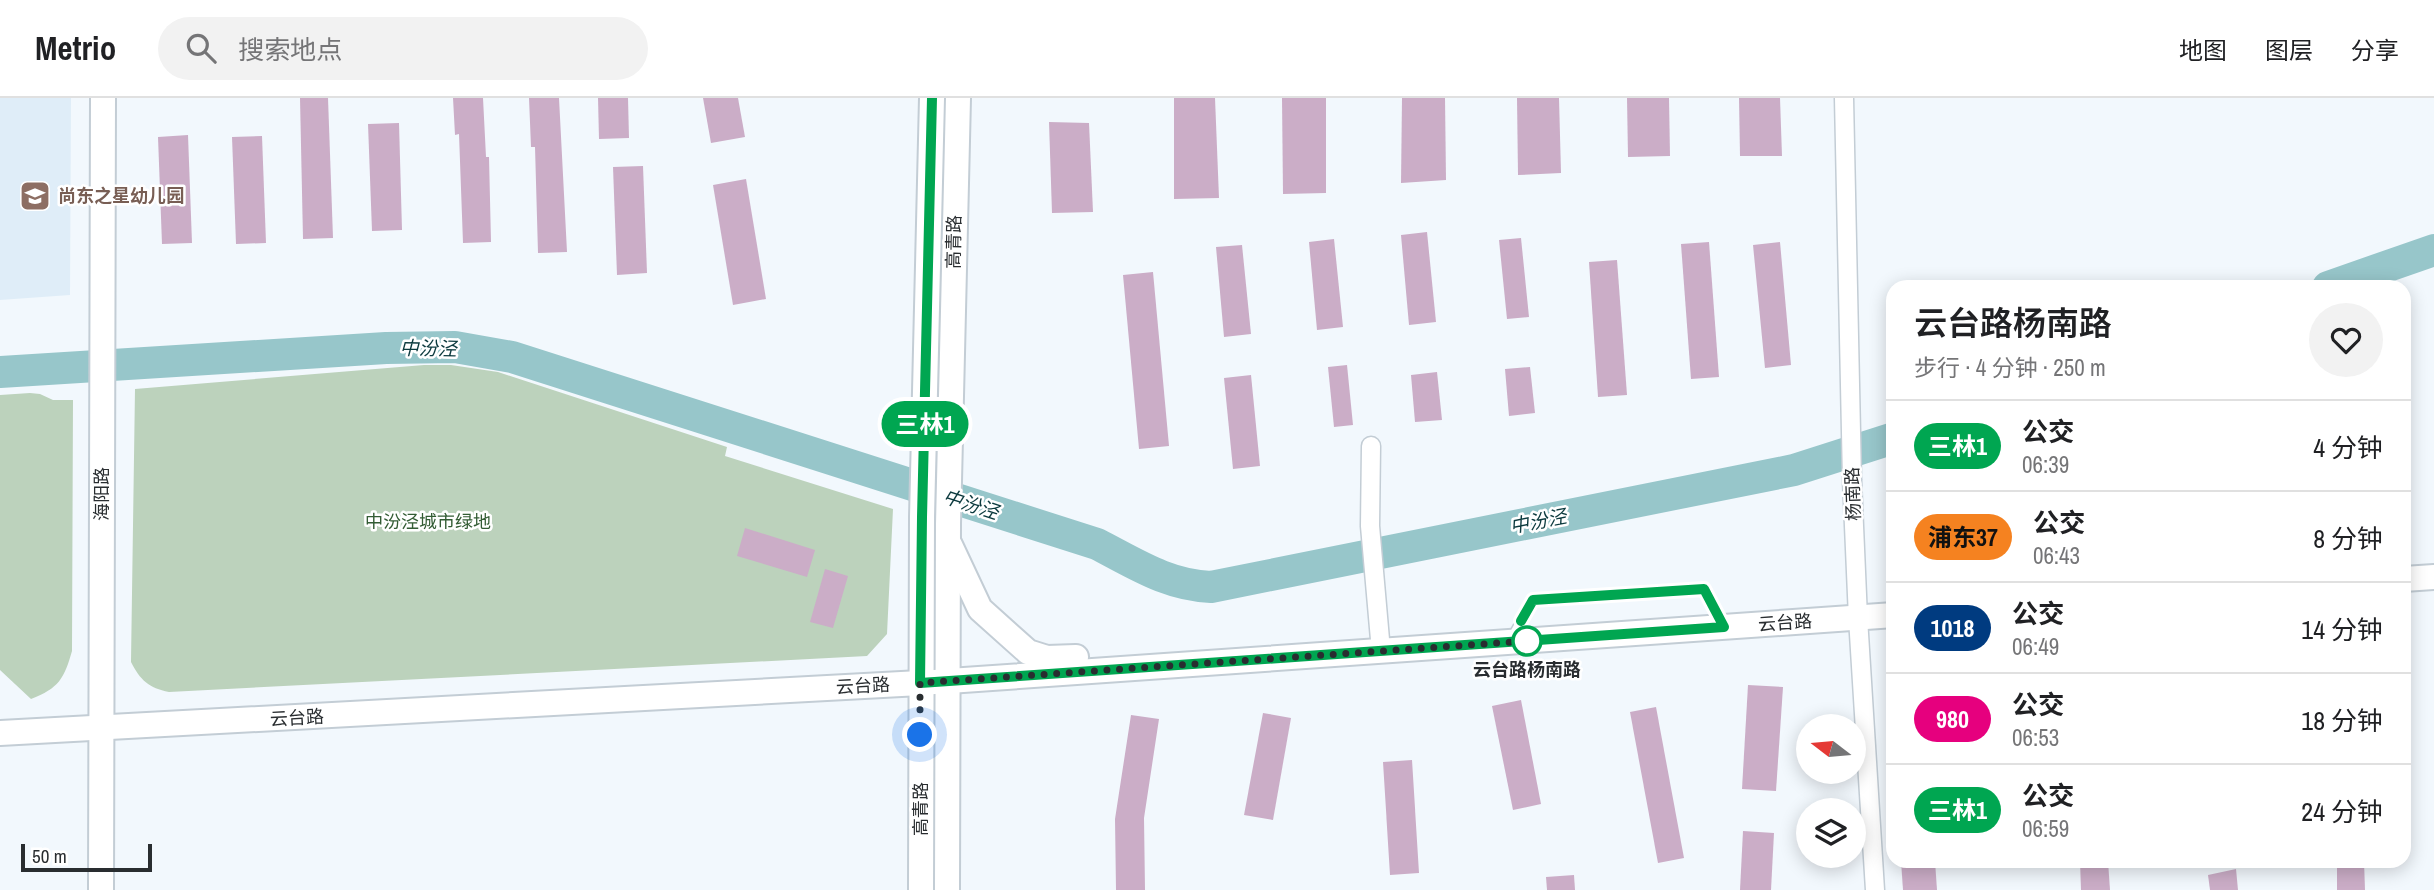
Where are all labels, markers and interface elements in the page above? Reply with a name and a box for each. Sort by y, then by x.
search box [158,17,648,80]
text: Metrio [35,26,116,70]
icon: search [182,29,220,67]
text: 搜索地点 [238,32,342,67]
text: 地图 [2179,34,2227,66]
text: 图层 [2265,34,2313,66]
text: 分享 [2351,34,2399,66]
school or university icon: 尚东之星幼儿园 [18,179,52,213]
place label: 尚东之星幼儿园 [58,183,184,208]
street label: 高青路 [941,215,966,269]
text: 云台路杨南路 [1914,301,2112,345]
button: heart [2309,303,2383,377]
water label: 中汾泾 [399,335,459,362]
text: 步行 · 4 分钟 · 250 m [1914,352,2106,383]
line badge: 三林1 [885,401,965,447]
text: 三林1 [896,408,954,440]
text: 公交 [2022,414,2074,449]
text: 三林1 [1928,430,1987,462]
text: 4 分钟 [2313,430,2383,465]
text: 06:39 [2022,449,2069,480]
street label: 海阳路 [89,467,114,521]
street label: 杨南路 [1839,467,1866,521]
water label: 中汾泾 [940,483,1004,526]
water label: 中汾泾 [1508,502,1570,539]
text: 公交 [2033,505,2085,540]
park label: 中汾泾城市绿地 [365,509,491,534]
text: 浦东37 [1928,521,1998,553]
text: 8 分钟 [2313,521,2383,556]
text: 06:43 [2033,540,2080,571]
text: 公交 [2012,596,2064,631]
street label: 云台路 [1757,608,1813,637]
text: 1018 [1931,612,1974,644]
text: 14 分钟 [2301,612,2383,647]
marker: 云台路杨南路 [1512,626,1542,656]
text: 06:49 [2012,631,2059,662]
place label: 云台路杨南路 [1473,657,1581,682]
street label: 云台路 [835,672,891,699]
text: 公交 [2012,687,2064,722]
text: 980 [1936,703,1969,735]
text: 18 分钟 [2301,703,2383,738]
street label: 云台路 [269,704,325,731]
north arrow [1796,714,1866,784]
map controls [1796,714,1866,868]
your location [902,717,937,752]
text: 06:53 [2012,722,2059,753]
text: 公交 [2022,778,2074,813]
street label: 高青路 [908,782,933,836]
text: 三林1 [1928,794,1987,826]
text: 24 分钟 [2301,794,2383,829]
button: layers [1796,798,1866,868]
text: 06:59 [2022,813,2069,844]
scale bar [21,841,152,873]
text: 50 m [32,843,67,869]

